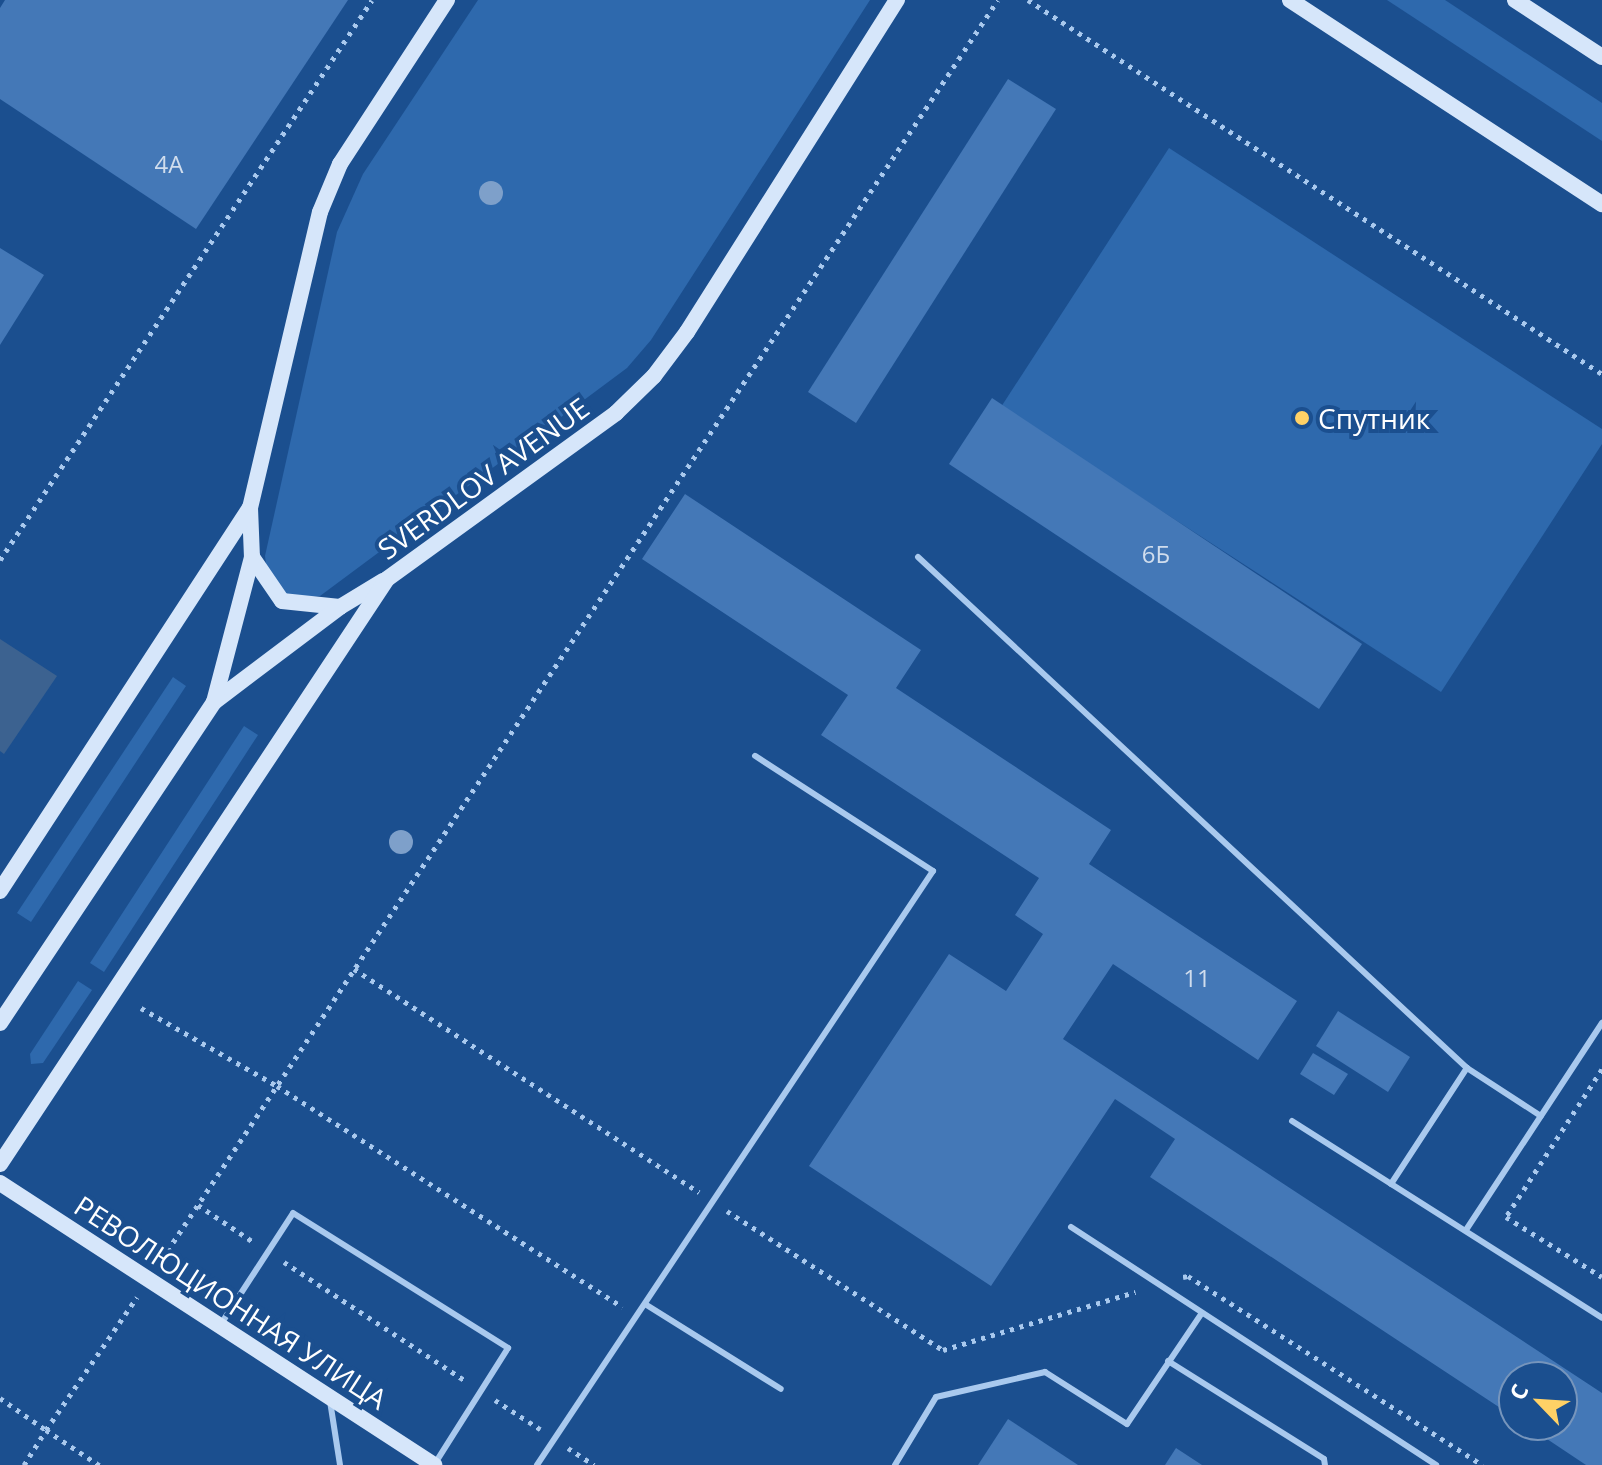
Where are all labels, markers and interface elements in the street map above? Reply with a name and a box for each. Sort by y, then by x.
house number: 4А [155,150,183,178]
street label: SVERDLOV AVENUE [371,390,595,566]
place label: Спутник [1318,401,1430,435]
marker: Спутник [1293,409,1311,427]
house number: 6Б [1142,540,1170,568]
house number: 11 [1183,964,1211,992]
street label: РЕВОЛЮЦИОННАЯ УЛИЦА [69,1188,393,1416]
north arrow [1498,1361,1578,1441]
text: С [1502,1379,1535,1404]

